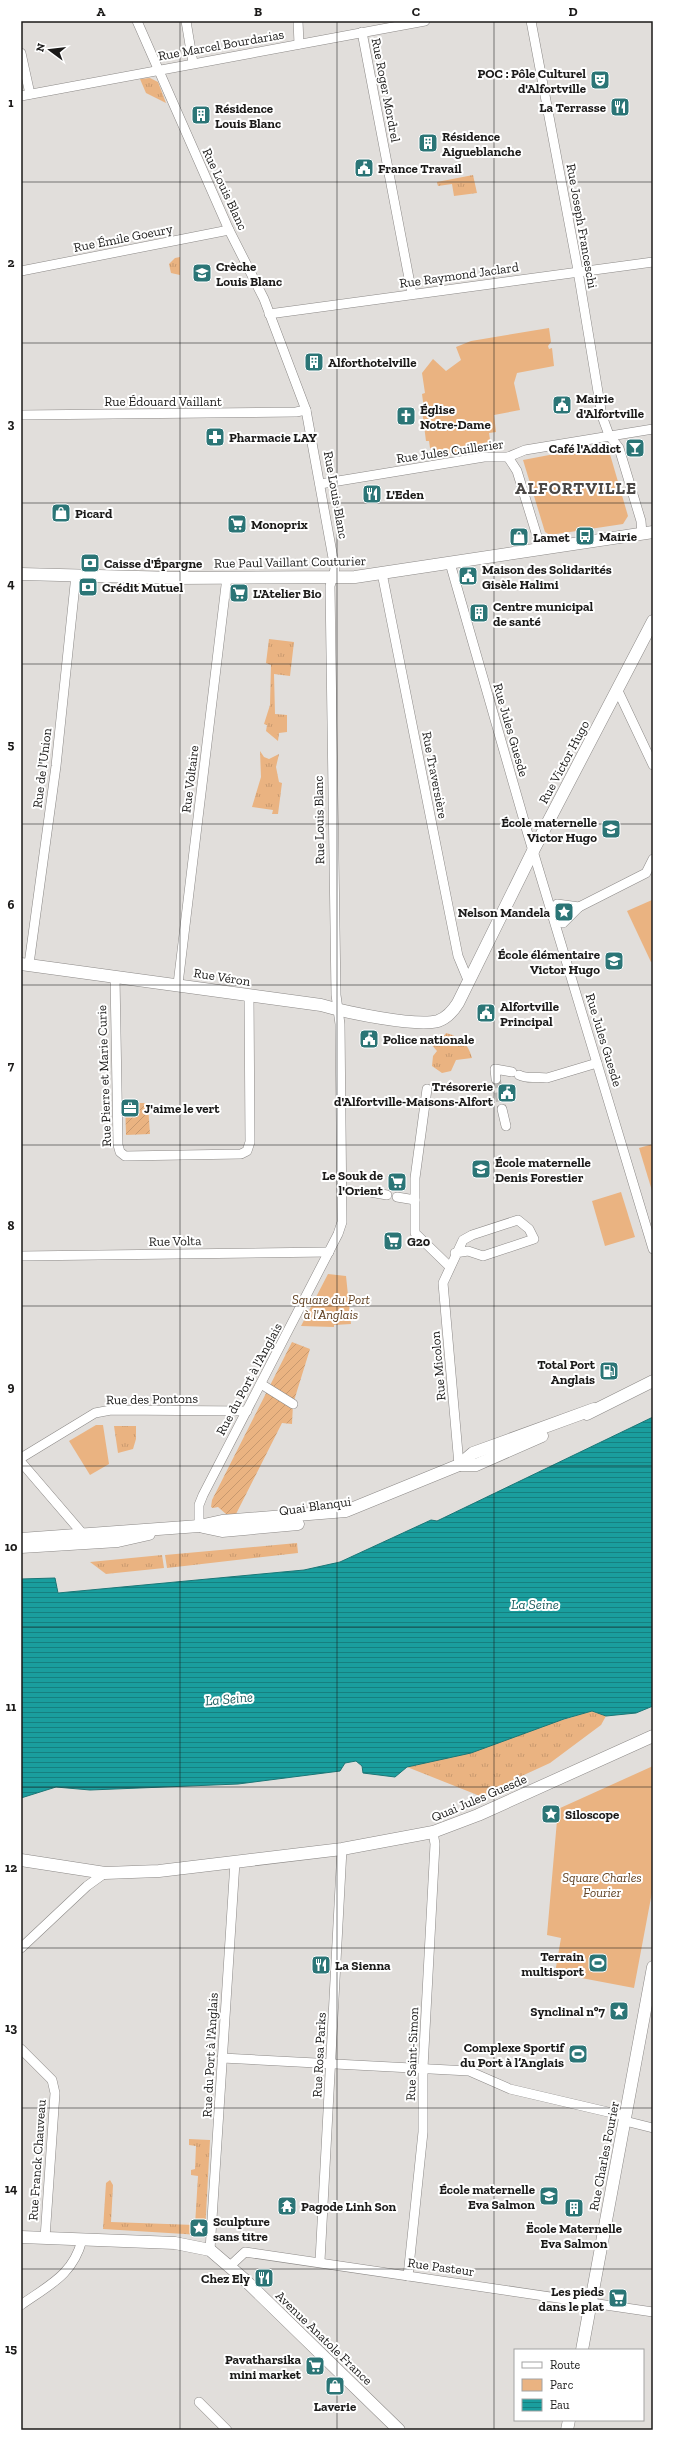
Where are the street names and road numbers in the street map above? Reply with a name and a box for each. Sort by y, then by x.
street label: Rue Marcel Bourdarias [157,26,285,63]
street label: Rue Roger Mordrel [369,37,404,144]
street label: Rue Louis Blanc [199,146,251,232]
street label: Rue Joseph Franceschi [564,162,600,290]
street label: Rue Émile Goeury [72,221,174,255]
street label: Rue Raymond Jaclard [398,259,520,291]
street label: Rue Édouard Vaillant [104,394,222,409]
street label: Rue Jules Cuillerier [395,436,505,466]
street label: Rue Louis Blanc [321,450,351,540]
street label: Rue Paul Vaillant Couturier [214,553,366,571]
street label: Rue Jules Guesde [490,681,532,779]
street label: Rue Victor Hugo [536,718,592,806]
street label: Rue de l'Union [30,727,54,809]
street label: Rue Traversière [419,730,451,820]
street label: Rue Voltaire [178,744,202,814]
street label: Rue Louis Blanc [311,776,327,864]
street label: Rue Véron [193,965,252,989]
street label: Rue Jules Guesde [583,992,625,1088]
street label: Rue Pierre et Marie Curie [94,1005,114,1147]
street label: Rue Volta [149,1233,202,1249]
street label: Rue du Port à l'Anglais [213,1320,285,1438]
street label: Rue Micolon [427,1330,449,1401]
street label: Rue des Pontons [106,1391,199,1407]
street label: Quai Blanqui [278,1493,352,1518]
street label: Quai Jules Guesde [429,1771,529,1825]
street label: Rue du Port à l'Anglais [199,1992,221,2118]
street label: Rue Saint-Simon [403,2006,421,2101]
street label: Rue Rosa Parks [309,2012,329,2098]
street label: Rue Franck Chauveau [25,2098,49,2221]
street label: Rue Charles Fourier [586,2100,622,2212]
street label: Rue Pasteur [407,2255,475,2279]
street label: Avenue Anatole France [273,2288,375,2388]

